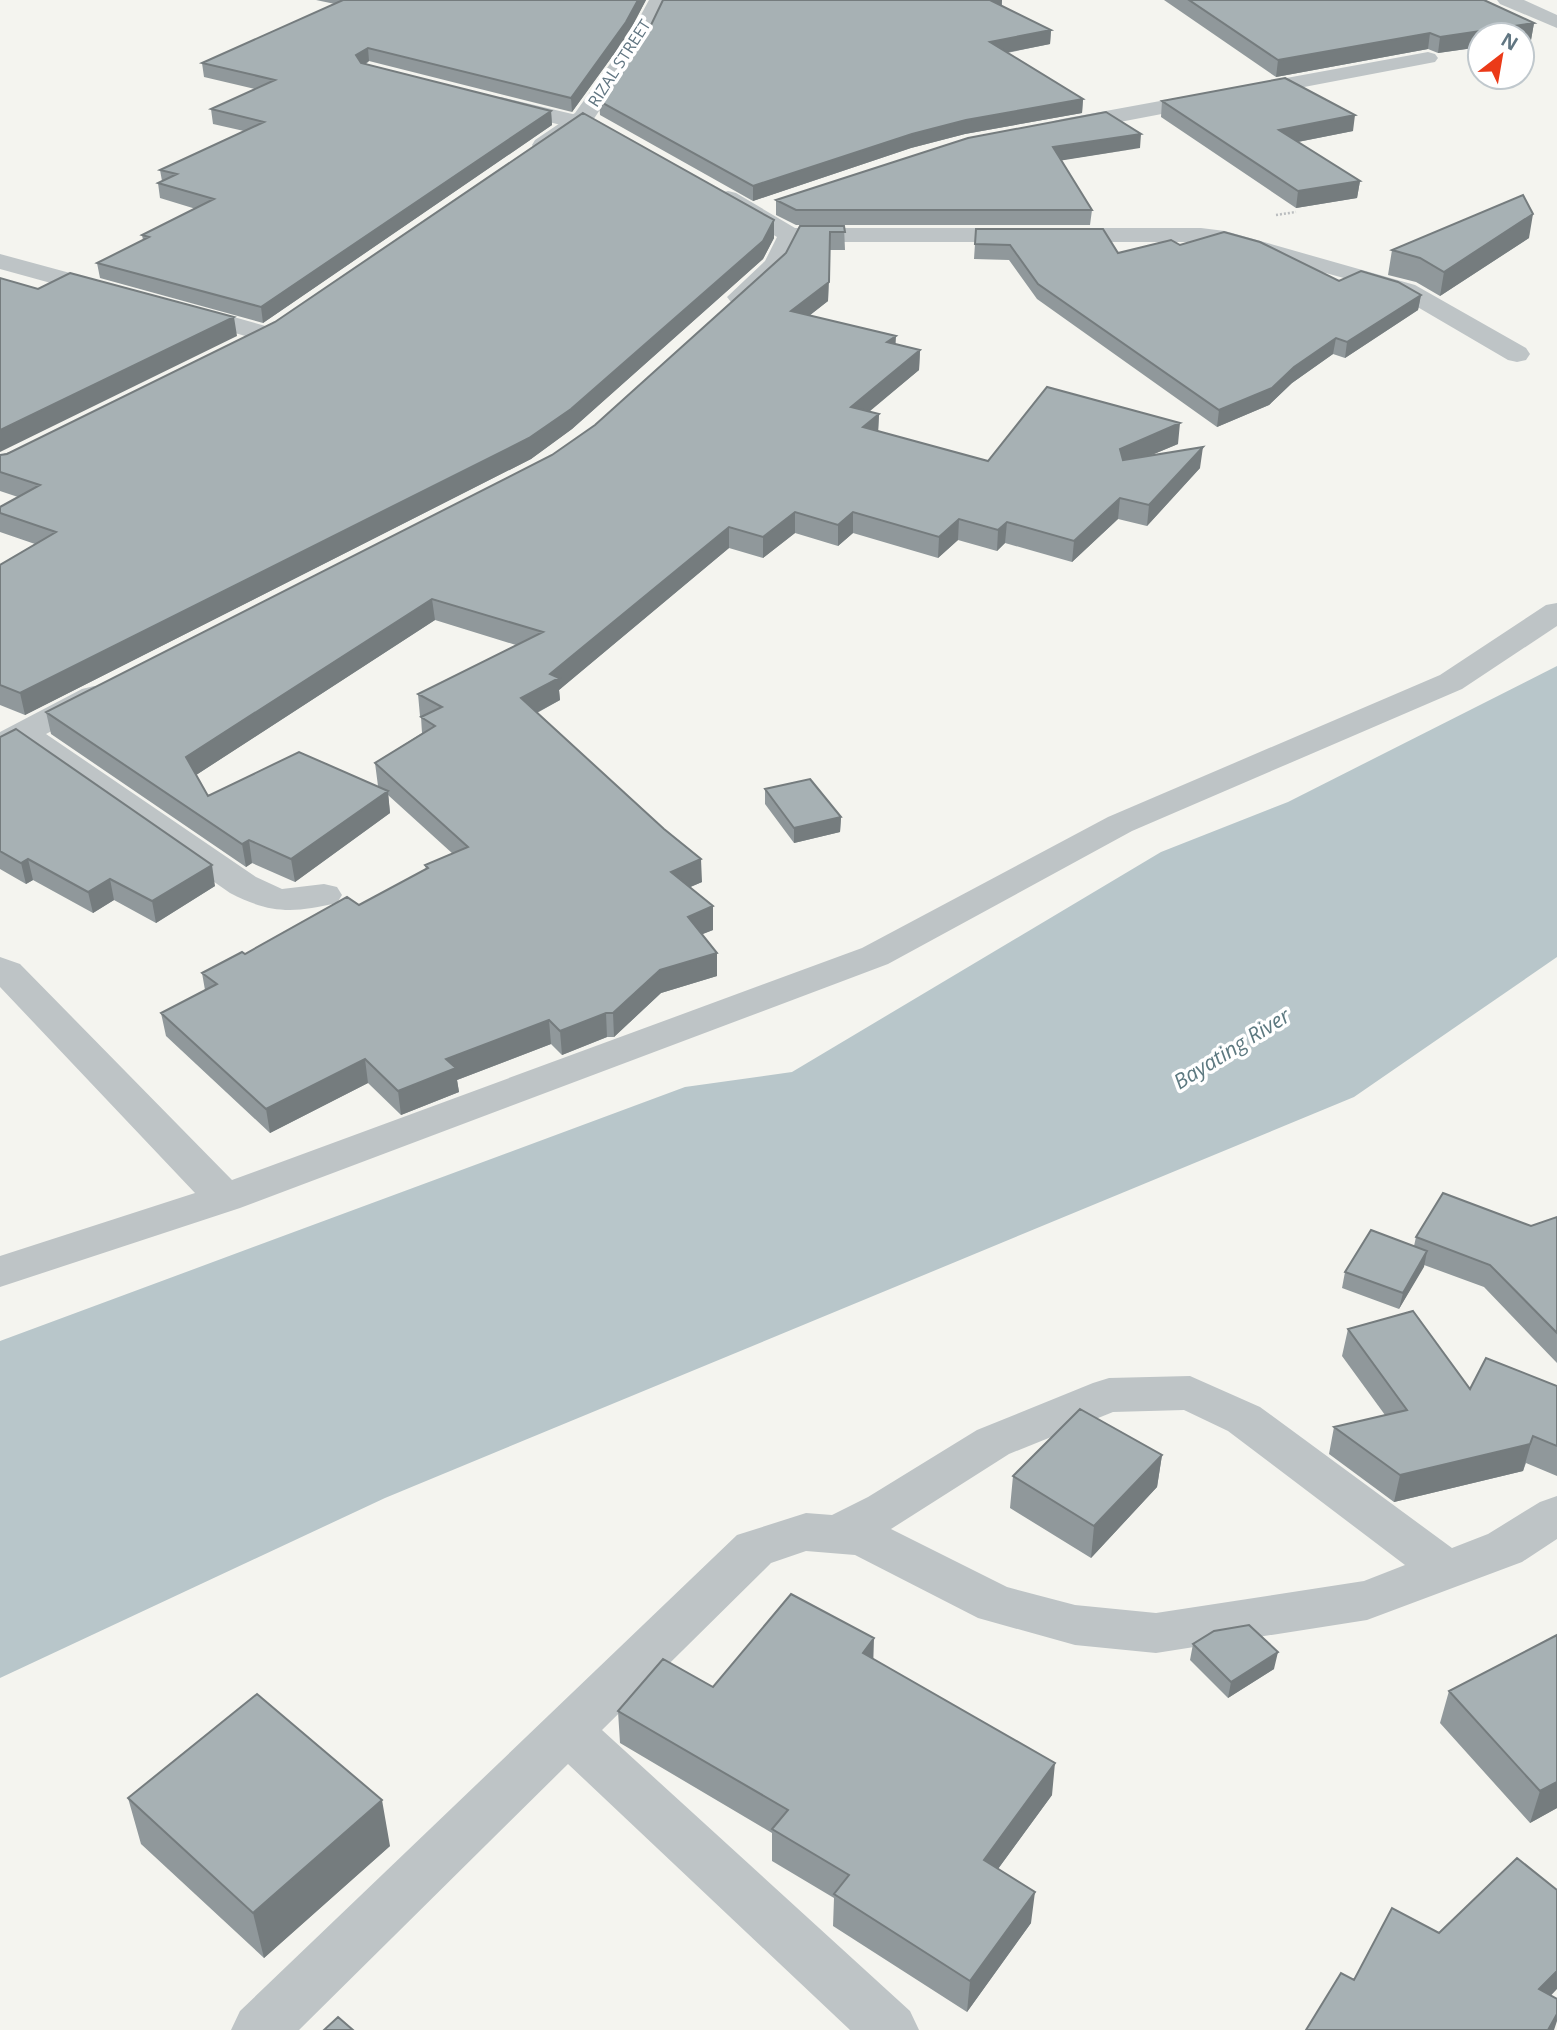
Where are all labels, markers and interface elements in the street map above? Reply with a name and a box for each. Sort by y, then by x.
street label: RIZAL STREET [582,15,656,111]
north arrow [1466,21,1536,91]
text: N [1496,26,1523,57]
water label: Bayating River [1168,1001,1296,1095]

